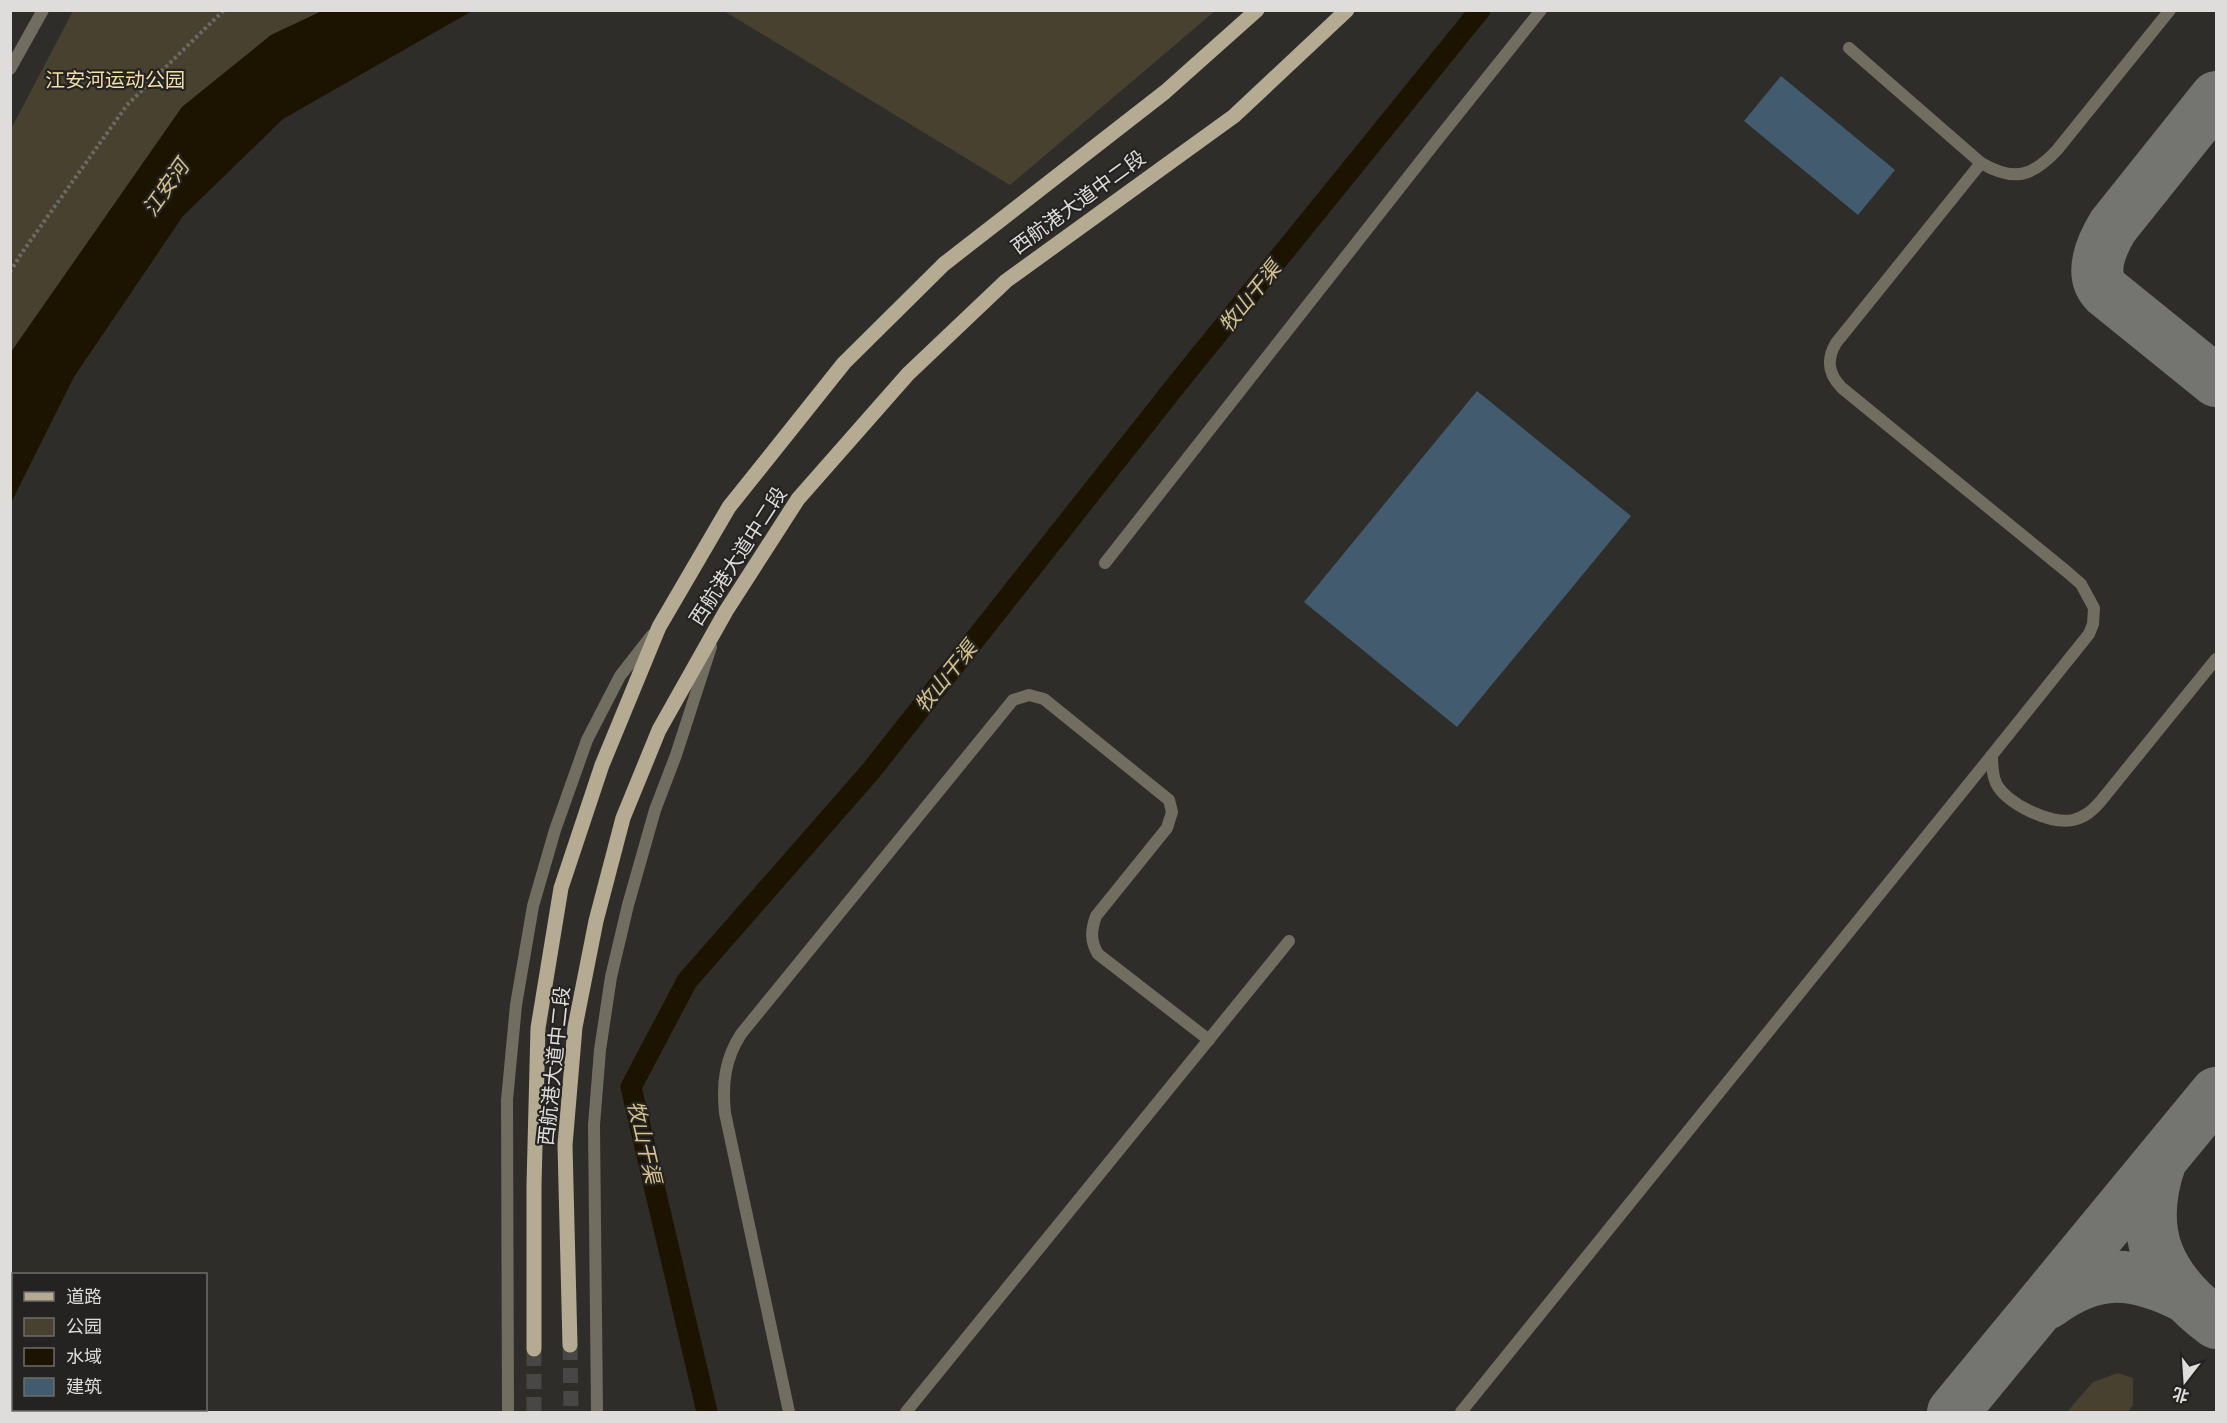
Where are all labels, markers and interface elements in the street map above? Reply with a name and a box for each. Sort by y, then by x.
park label: 江安河运动公园 [45,67,185,95]
street label: 西航港大道中二段 [1006,144,1152,261]
water label: 江安河 [136,150,199,222]
water label: 牧山干渠 [1212,253,1290,339]
street label: 西航港大道中二段 [684,482,794,631]
water label: 牧山干渠 [908,633,986,719]
street label: 西航港大道中二段 [533,985,577,1147]
water label: 牧山干渠 [620,1098,669,1189]
legend [12,1273,207,1411]
text: 道路 [66,1285,102,1310]
text: 公园 [66,1315,102,1340]
text: 水域 [66,1345,102,1370]
north arrow [2155,1351,2215,1411]
text: 建筑 [66,1375,102,1400]
text: 北 [2170,1382,2192,1407]

